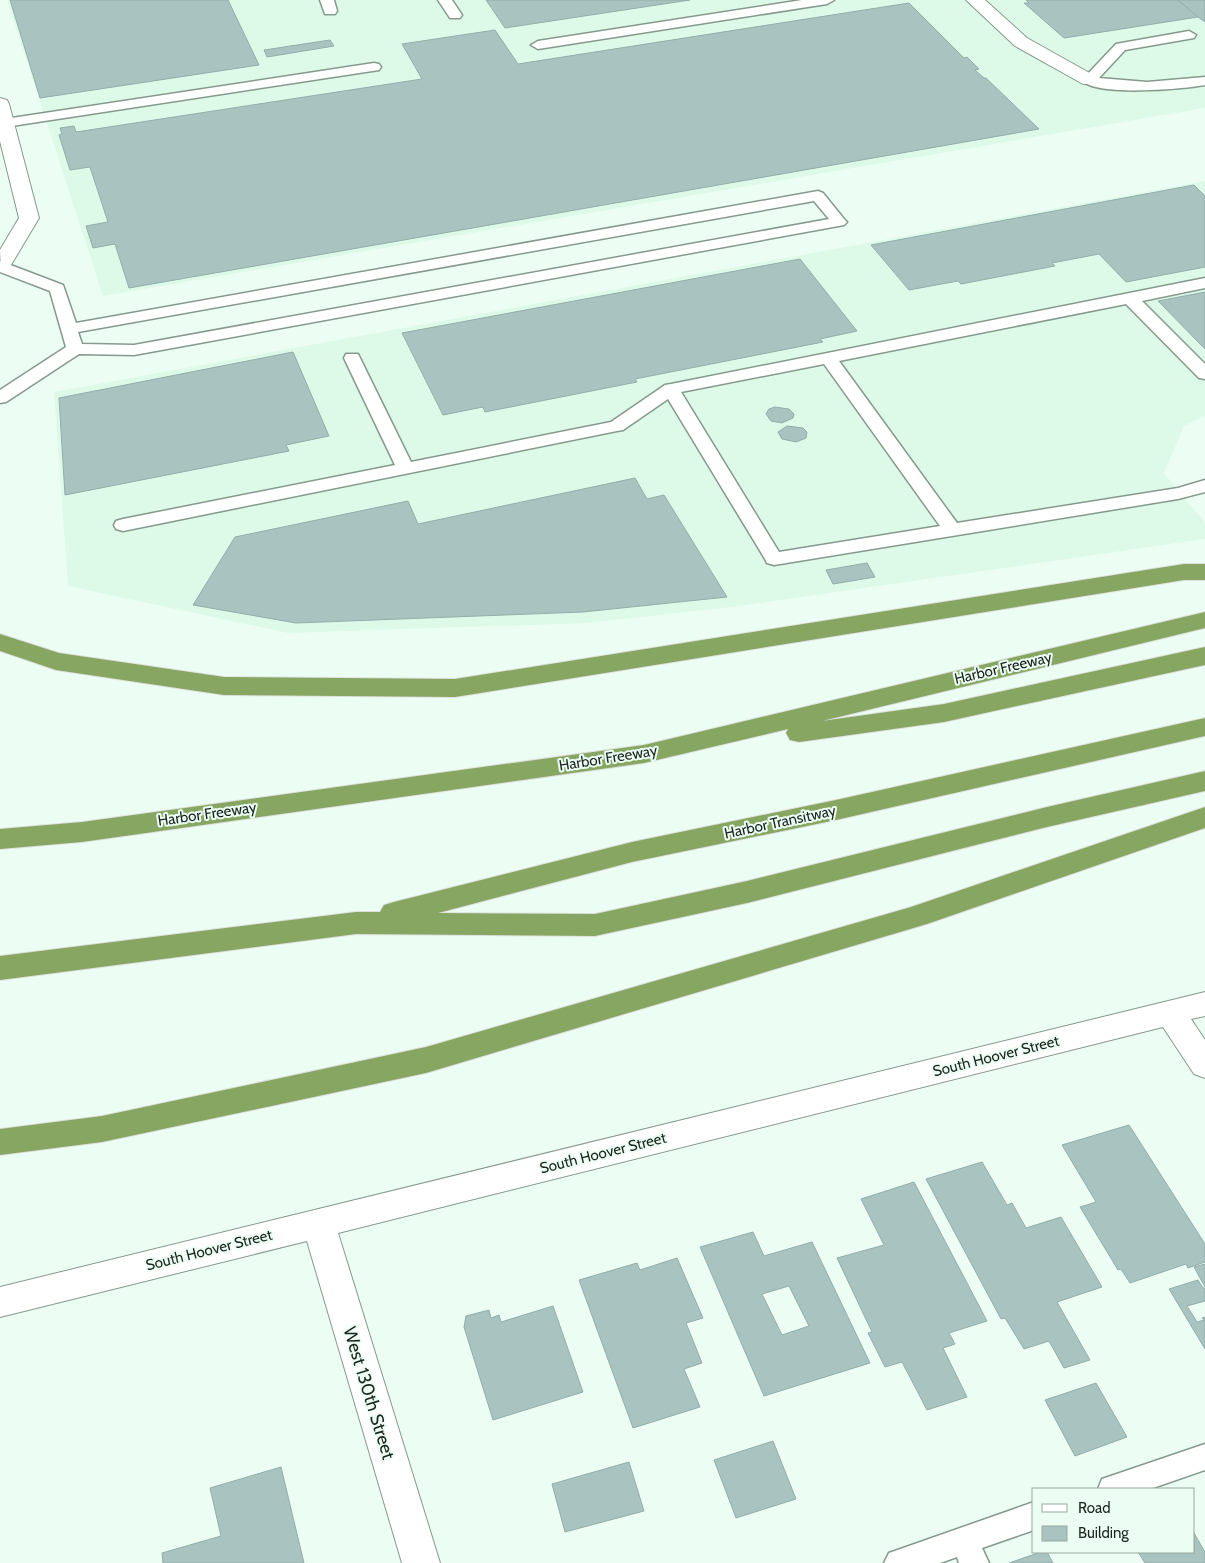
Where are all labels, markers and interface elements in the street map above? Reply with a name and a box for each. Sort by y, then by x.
street label: Harbor Freeway [953,648,1054,688]
street label: Harbor Freeway [557,741,659,775]
street label: Harbor Freeway [157,798,258,830]
street label: Harbor Transitway [723,801,838,843]
street label: South Hoover Street [931,1032,1061,1080]
street label: South Hoover Street [538,1129,668,1177]
street label: South Hoover Street [144,1226,274,1274]
street label: West 130th Street [338,1324,400,1462]
legend [1032,1488,1195,1553]
text: Road [1078,1499,1111,1517]
text: Building [1078,1524,1129,1542]

